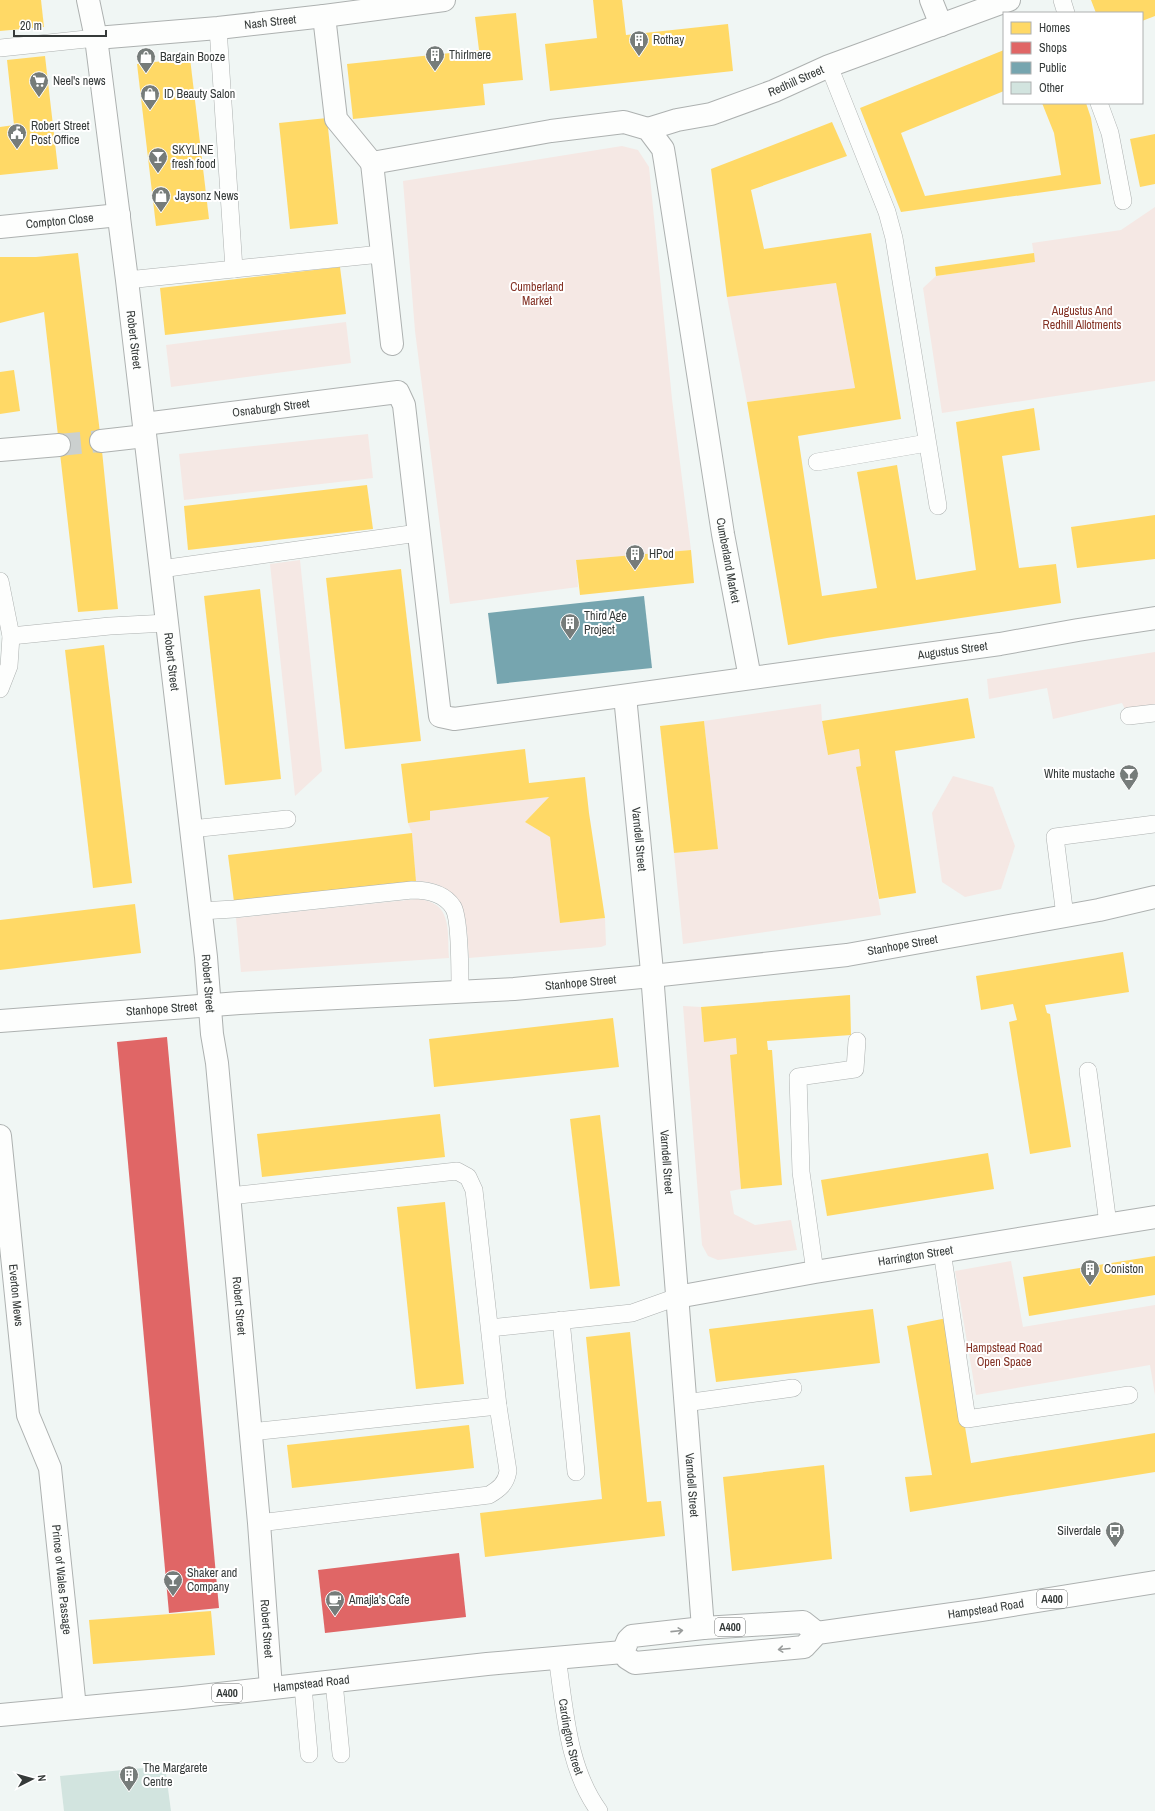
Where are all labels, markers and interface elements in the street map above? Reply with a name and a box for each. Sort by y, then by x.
street label: Nash Street [243,11,297,33]
scale bar [14,12,106,38]
legend [1003,12,1143,104]
text: 20 m [20,18,42,34]
text: Homes [1039,20,1070,36]
building icon: Rothay [628,29,650,57]
place label: Rothay [653,32,684,48]
text: Shops [1039,40,1067,56]
building icon: Thirlmere [424,44,446,72]
shop icon: Bargain Booze [135,46,157,74]
place label: Thirlmere [449,47,491,63]
place label: Bargain Booze [160,49,225,65]
text: Public [1039,60,1066,76]
street label: Redhill Street [766,61,827,101]
supermarket icon: Neel's news [28,70,50,98]
place label: Neel's news [53,73,106,89]
text: Other [1039,80,1064,96]
shop icon: ID Beauty Salon [139,83,161,111]
place label: ID Beauty Salon [164,86,235,102]
place label: Robert Street Post Office [31,118,90,148]
public building icon: Robert Street Post Office [6,122,28,150]
place label: SKYLINE fresh food [172,142,216,172]
bar icon: SKYLINE fresh food [147,146,169,174]
shop icon: Jaysonz News [150,185,172,213]
place label: Jaysonz News [175,188,239,204]
street label: Compton Close [25,210,94,232]
park label: Cumberland Market [510,279,564,309]
park label: Augustus And Redhill Allotments [1043,303,1121,333]
street label: Robert Street [123,310,145,370]
street label: Osnaburgh Street [231,395,311,421]
street label: Cumberland Market [713,517,744,605]
building icon: HPod [624,543,646,571]
place label: HPod [649,546,674,562]
place label: Third Age Project [584,608,627,638]
building icon: Third Age Project [559,612,581,640]
street label: Robert Street [160,632,183,692]
street label: Augustus Street [916,638,989,663]
bar icon: White mustache [1118,763,1140,791]
place label: White mustache [1044,766,1115,782]
street label: Varndell Street [628,806,650,872]
street label: Stanhope Street [866,931,939,959]
street label: Robert Street [198,954,218,1014]
street label: Stanhope Street [544,971,617,994]
street label: Stanhope Street [125,998,198,1020]
street label: Varndell Street [656,1129,677,1195]
street label: Harrington Street [877,1242,954,1270]
building icon: Coniston [1079,1258,1101,1286]
place label: Coniston [1104,1261,1143,1277]
street label: Everton Mews [5,1263,27,1327]
street label: Robert Street [229,1276,250,1336]
park label: Hampstead Road Open Space [966,1340,1042,1370]
street label: Varndell Street [681,1452,702,1518]
bus stop icon: Silverdale [1104,1520,1126,1548]
place label: Silverdale [1057,1523,1101,1539]
street label: Prince of Wales Passage [48,1524,75,1635]
place label: Shaker and Company [187,1565,237,1595]
bar icon: Shaker and Company [162,1569,184,1597]
cafe icon: Amajla's Cafe [324,1589,346,1617]
road number: A400 [1037,1590,1067,1608]
place label: Amajla's Cafe [348,1592,409,1608]
street label: Hampstead Road [947,1595,1025,1623]
street label: Robert Street [257,1599,277,1659]
road number: A400 [715,1618,745,1636]
one-way arrow [670,1627,683,1635]
one-way arrow [778,1646,791,1653]
street label: Hampstead Road [272,1671,350,1696]
road number: A400 [212,1684,242,1702]
street label: Cardington Street [555,1698,587,1778]
north arrow [12,1759,52,1799]
place label: The Margarete Centre [143,1760,208,1790]
building icon: The Margarete Centre [118,1764,140,1792]
text: N [35,1774,49,1782]

